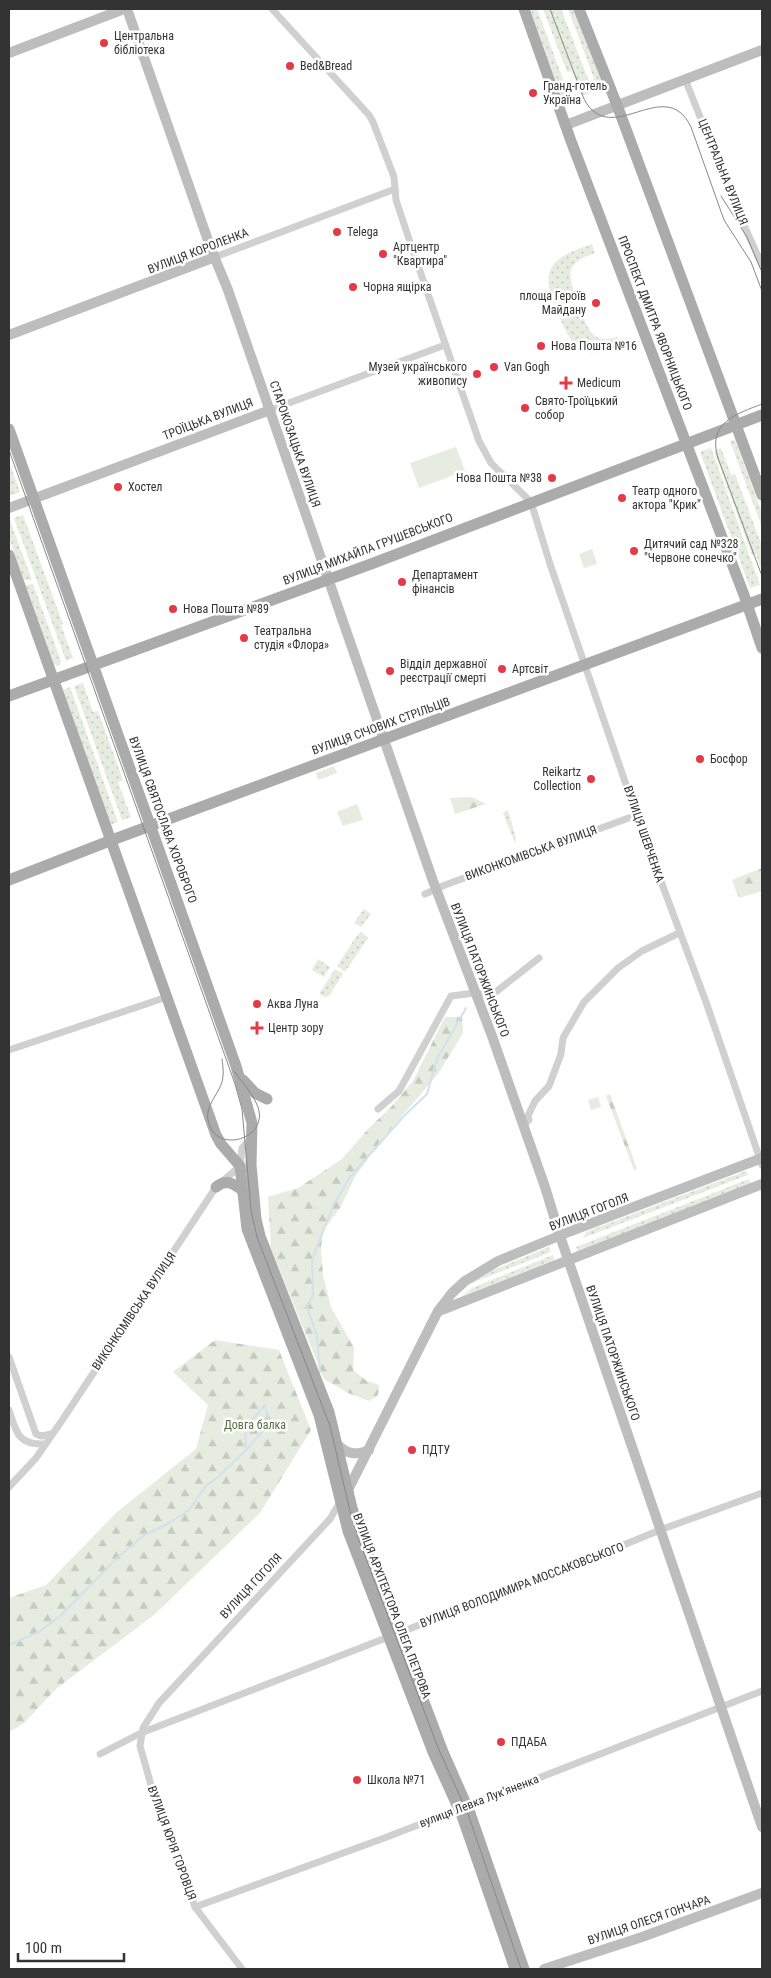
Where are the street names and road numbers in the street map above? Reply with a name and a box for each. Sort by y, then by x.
street label: ЦЕНТРАЛЬНА ВУЛИЦЯ [695,117,751,227]
street label: ВУЛИЦЯ КОРОЛЕНКА [146,225,250,277]
street label: ПРОСПЕКТ ДМИТРА ЯВОРНИЦЬКОГО [615,234,695,412]
street label: СТАРОКОЗАЦЬКА ВУЛИЦЯ [267,379,323,509]
street label: ТРОЇЦЬКА ВУЛИЦЯ [160,394,255,443]
street label: ВУЛИЦЯ МИХАЙЛА ГРУШЕВСЬКОГО [281,509,455,588]
street label: ВУЛИЦЯ СІЧОВИХ СТРІЛЬЦІВ [310,694,452,758]
street label: ВУЛИЦЯ СВЯТОСЛАВА ХОРОБРОГО [126,735,200,905]
street label: ВУЛИЦЯ ШЕВЧЕНКА [621,784,667,884]
street label: ВИКОНКОМІВСЬКА ВУЛИЦЯ [463,823,599,883]
street label: ВУЛИЦЯ ПАТОРЖИНСЬКОГО [448,901,512,1039]
street label: ВУЛИЦЯ ГОГОЛЯ [547,1190,631,1234]
street label: ВИКОНКОМІВСЬКА ВУЛИЦЯ [89,1249,179,1373]
street label: ВУЛИЦЯ ПАТОРЖИНСЬКОГО [583,1283,643,1423]
street label: ВУЛИЦЯ АРХІТЕКТОРА ОЛЕГА ПЕТРОВА [350,1511,434,1701]
street label: ВУЛИЦЯ ВОЛОДИМИРА МОССАКОВСЬКОГО [418,1540,626,1630]
street label: ВУЛИЦЯ ГОГОЛЯ [217,1550,285,1622]
street label: вулиця Левка Лукʼяненка [417,1772,541,1830]
street label: ВУЛИЦЯ ЮРІЯ ГОРОВЦЯ [145,1784,199,1902]
street label: ВУЛИЦЯ ОЛЕСЯ ГОНЧАРА [586,1892,712,1948]

